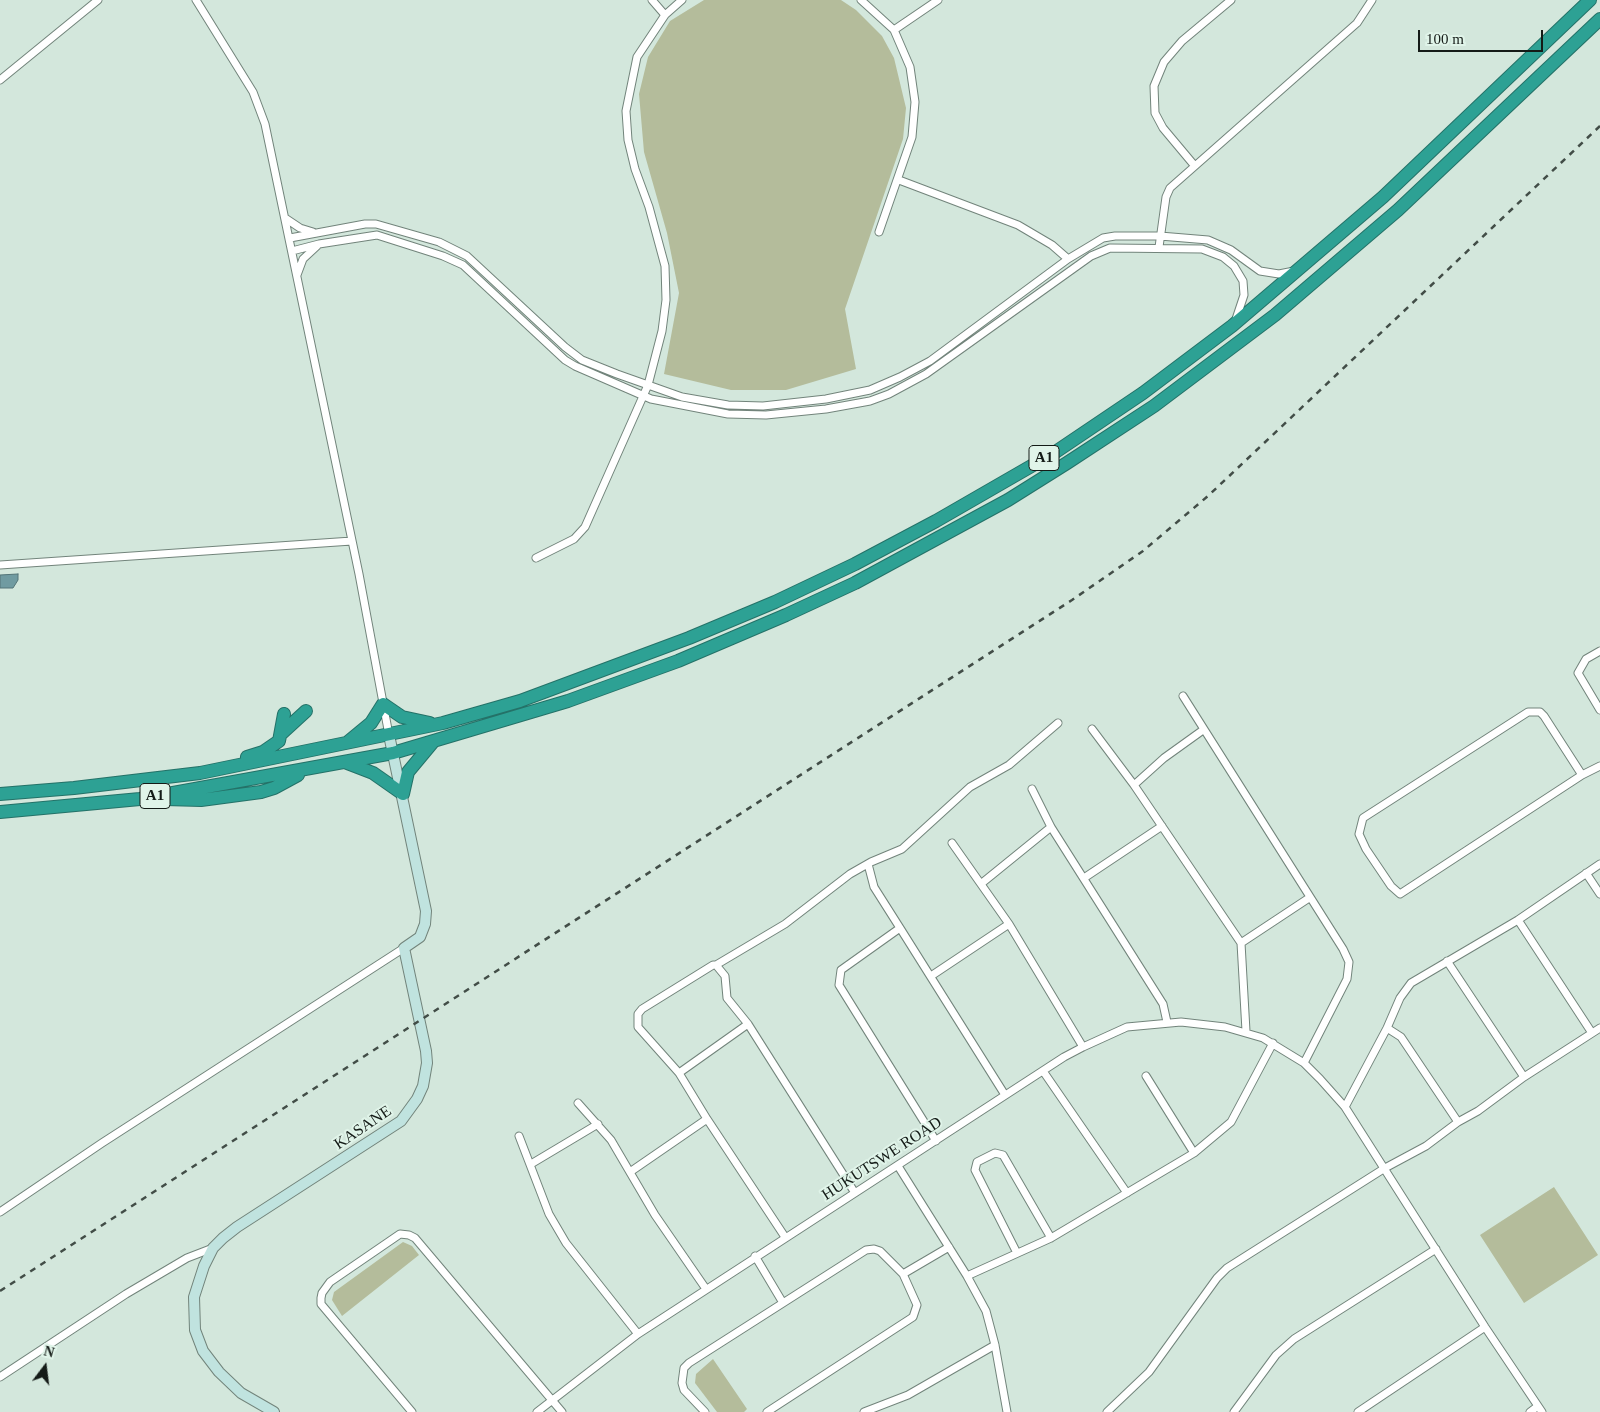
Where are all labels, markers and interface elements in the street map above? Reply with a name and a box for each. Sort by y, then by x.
scale bar [1420,20,1545,52]
text: 100 m [1426,31,1464,47]
road number: A1 [1029,446,1059,470]
road number: A1 [140,784,170,808]
street label: KASANE [331,1102,395,1154]
street label: HUKUTSWE ROAD [818,1113,946,1205]
north arrow [20,1342,70,1392]
text: N [42,1343,56,1361]

